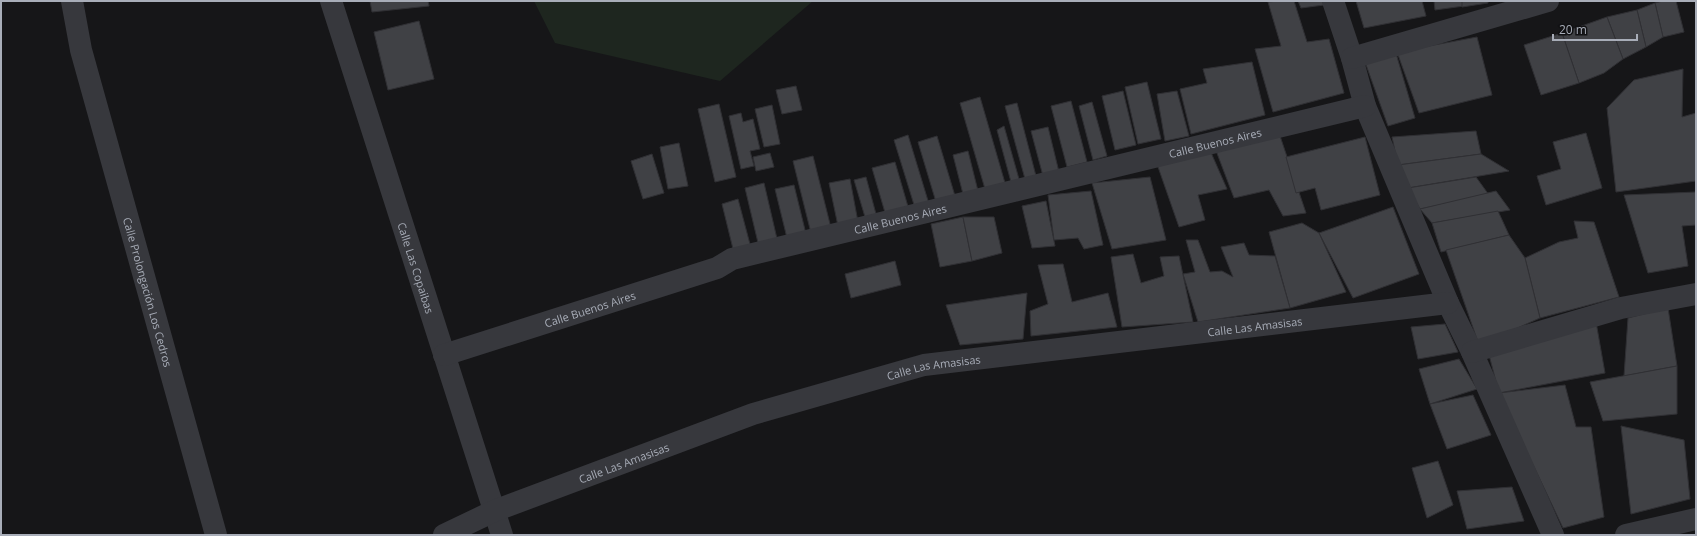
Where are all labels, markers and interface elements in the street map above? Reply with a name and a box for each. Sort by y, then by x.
scale bar [1553,16,1637,42]
text: 20 m [1559,21,1587,38]
street label: Calle Buenos Aires [1167,124,1263,161]
street label: Calle Buenos Aires [852,200,948,237]
street label: Calle Prolongación Los Cedros [120,215,176,369]
street label: Calle Las Copaibas [395,220,438,315]
street label: Calle Buenos Aires [542,287,637,330]
street label: Calle Las Amasisas [1206,313,1303,339]
street label: Calle Las Amasisas [885,351,981,383]
street label: Calle Las Amasisas [576,439,671,486]

